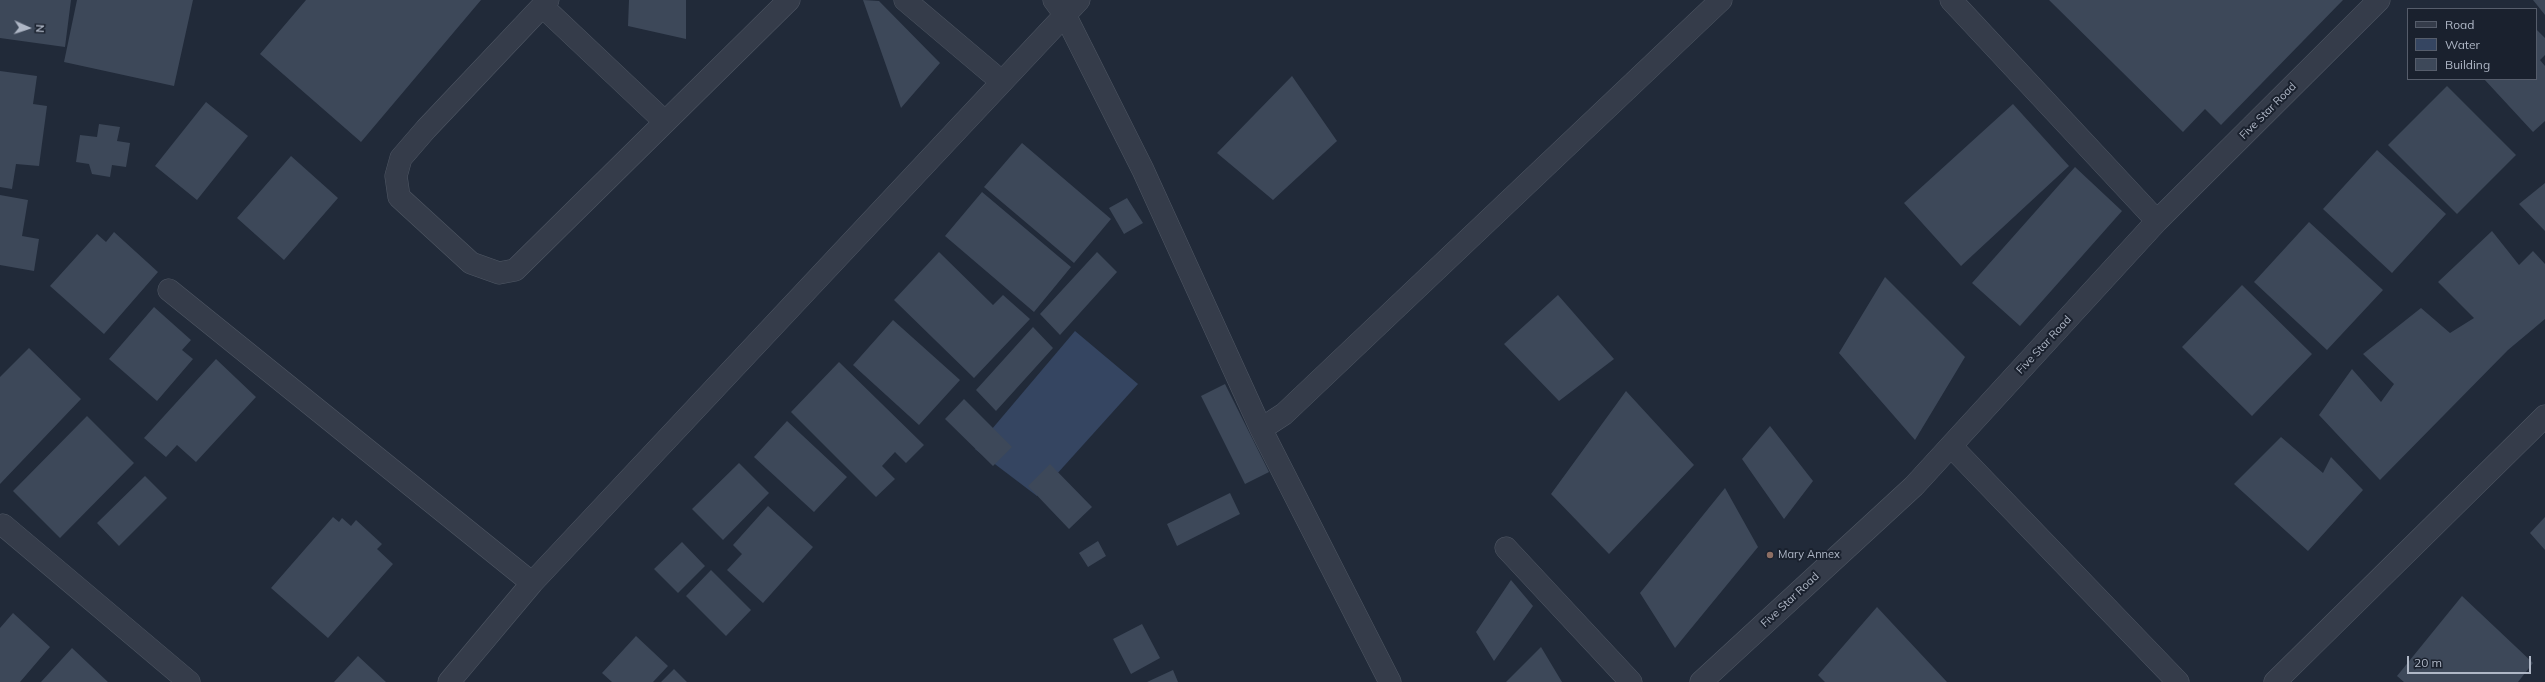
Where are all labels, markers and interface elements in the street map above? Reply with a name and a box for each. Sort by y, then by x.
north arrow [8,8,48,48]
legend [2407,8,2537,80]
text: Road [2445,17,2474,32]
text: N [33,24,47,33]
text: Water [2445,37,2480,52]
text: Building [2445,57,2490,72]
street label: Five Star Road [2237,80,2299,142]
street label: Five Star Road [2014,313,2074,377]
place label: Mary Annex [1778,548,1840,562]
marker: Mary Annex [1765,550,1775,560]
street label: Five Star Road [1758,570,1822,630]
scale bar [2409,648,2533,674]
text: 20 m [2414,655,2442,670]

